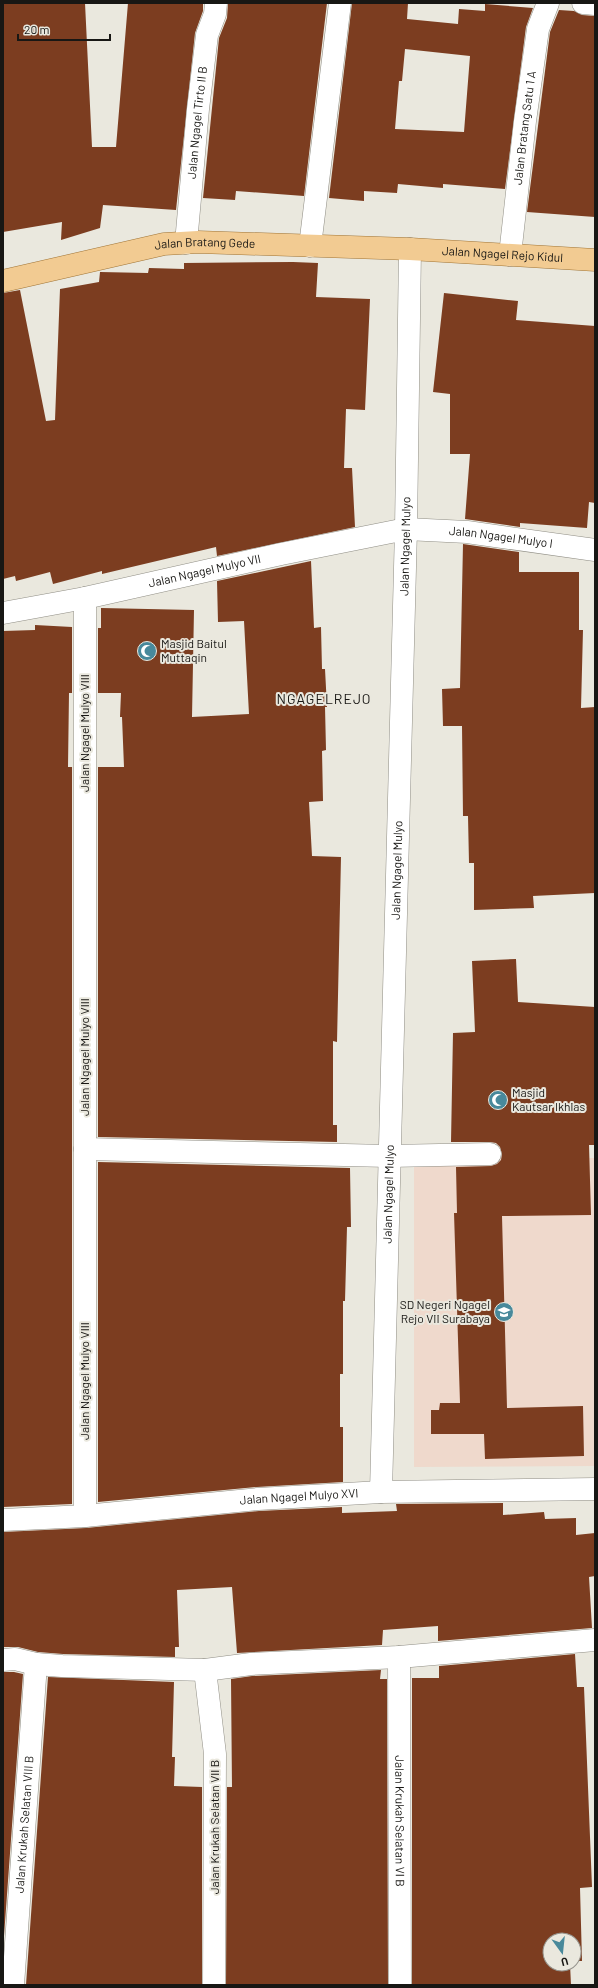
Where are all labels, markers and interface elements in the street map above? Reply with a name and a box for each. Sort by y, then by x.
scale bar [18,16,110,42]
text: 20 m [24,22,50,36]
street label: Jalan Ngagel Tirto II B [184,65,209,179]
street label: Jalan Bratang Satu 1 A [510,70,538,186]
street label: Jalan Bratang Gede [153,234,256,252]
street label: Jalan Ngagel Rejo Kidul [442,243,564,264]
street label: Jalan Ngagel Mulyo [396,497,412,596]
street label: Jalan Ngagel Mulyo I [449,523,554,550]
street label: Jalan Ngagel Mulyo VII [147,551,262,590]
place label: Masjid Baitul Muttaqin [161,636,227,664]
mosque icon: Masjid Baitul Muttaqin [136,640,158,662]
street label: Jalan Ngagel Mulyo VIII [77,674,91,792]
district label: NGAGELREJO [277,690,372,707]
street label: Jalan Ngagel Mulyo [388,820,404,920]
street label: Jalan Ngagel Mulyo VIII [77,998,91,1116]
place label: Masjid Kautsar Ikhlas [512,1085,585,1113]
mosque icon: Masjid Kautsar Ikhlas [487,1089,509,1111]
street label: Jalan Ngagel Mulyo [379,1144,396,1244]
place label: SD Negeri Ngagel Rejo VII Surabaya [400,1297,490,1325]
school or university icon: SD Negeri Ngagel Rejo VII Surabaya [493,1301,515,1323]
street label: Jalan Ngagel Mulyo VIII [77,1322,91,1440]
street label: Jalan Ngagel Mulyo XVI [239,1485,359,1507]
street label: Jalan Krukah Selatan VIII B [12,1755,35,1894]
street label: Jalan Krukah Selatan VI B [393,1755,408,1887]
street label: Jalan Krukah Selatan VII B [207,1760,221,1894]
north arrow [542,1932,582,1972]
text: U [560,1955,570,1969]

